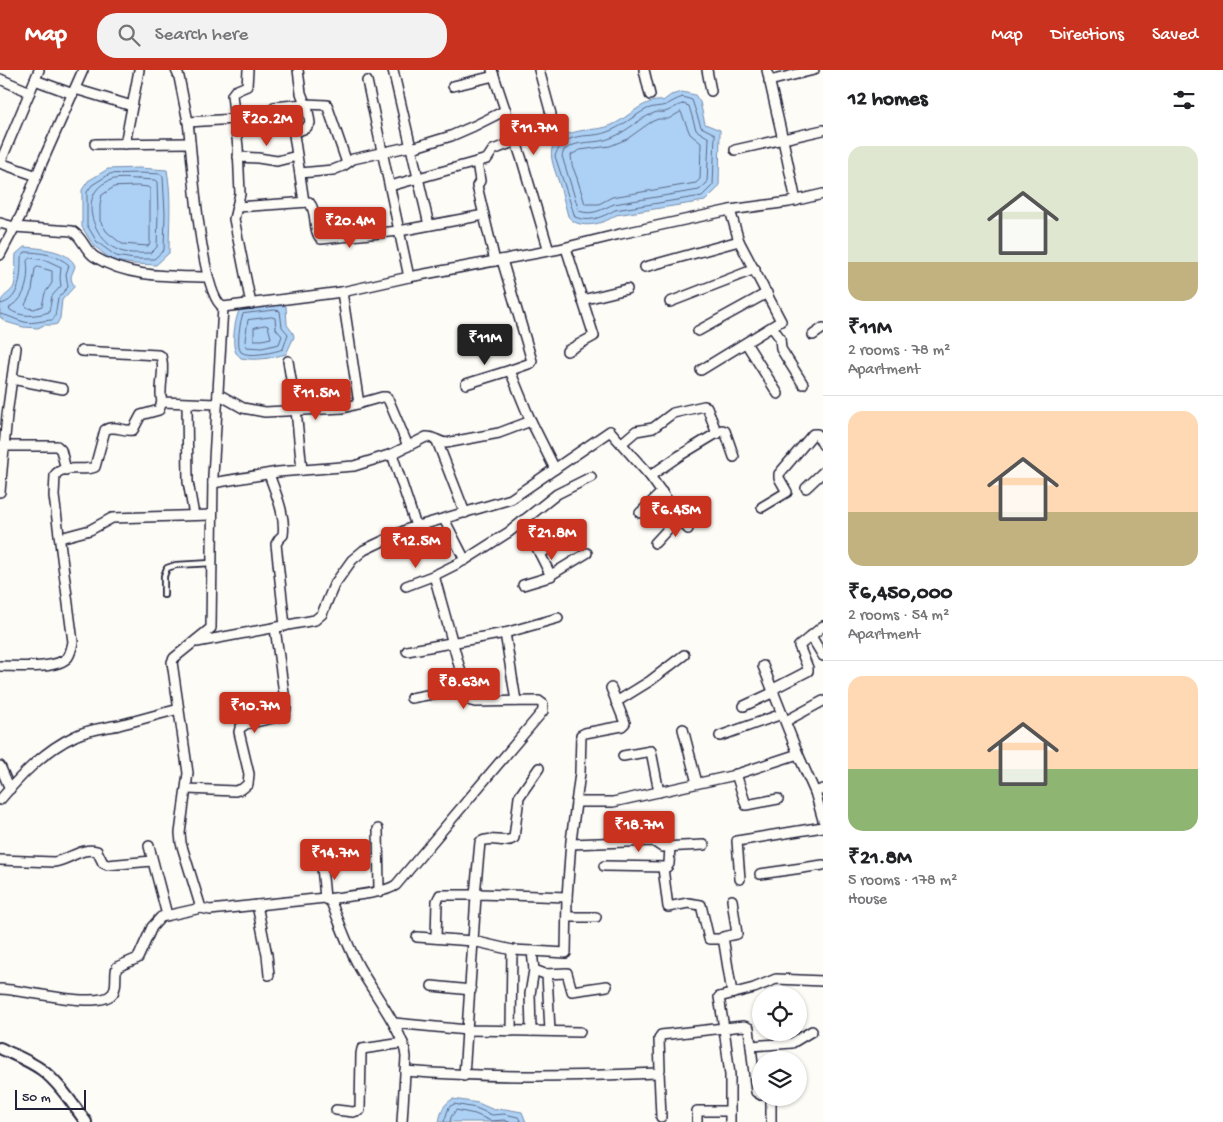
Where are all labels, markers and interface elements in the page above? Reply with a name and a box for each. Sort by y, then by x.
search box [97,13,447,58]
text: Map [25,21,67,50]
icon: search [115,21,143,49]
text: Search here [155,24,248,47]
text: Map [991,25,1023,46]
text: Directions [1051,25,1124,46]
text: Saved [1152,25,1198,46]
icon: filters [1170,86,1198,114]
text: 12 homes [848,88,927,113]
pin: ₹20.2M [226,104,308,147]
text: ₹20.2M [242,111,292,130]
pin: ₹11.7M [493,114,575,156]
text: ₹11.7M [511,120,557,139]
icon: home [978,178,1068,268]
pin: ₹20.4M [309,206,391,249]
text: ₹20.4M [325,213,375,232]
text: ₹11M [848,317,892,342]
pin: ₹11M [455,324,515,366]
text: ₹11M [468,330,502,349]
text: 2 rooms · 78 m² [848,342,950,361]
text: Apartment [848,361,920,380]
pin: ₹11.5M [275,378,357,421]
text: ₹11.5M [293,385,339,404]
icon: home [978,444,1068,534]
pin: ₹6.45M [635,496,717,538]
text: ₹6.45M [651,502,701,521]
pin: ₹21.8M [511,518,593,561]
text: ₹21.8M [528,525,576,544]
pin: ₹12.5M [375,526,457,569]
text: ₹12.5M [392,533,440,552]
text: ₹6,450,000 [848,582,953,607]
text: 2 rooms · 54 m² [848,607,949,626]
text: Apartment [848,626,920,645]
pin: ₹8.63M [423,668,505,710]
text: ₹8.63M [439,674,489,693]
pin: ₹10.7M [214,692,296,734]
text: ₹10.7M [230,698,280,717]
icon: home [978,709,1068,799]
pin: ₹18.7M [598,810,680,853]
text: ₹18.7M [615,817,663,836]
pin: ₹14.7M [294,838,376,881]
text: ₹14.7M [311,845,359,864]
text: ₹21.8M [848,847,911,872]
text: 5 rooms · 178 m² [848,872,957,891]
text: House [848,891,887,910]
map controls [752,986,807,1106]
button: locate [752,986,807,1041]
button: layers [752,1051,807,1106]
scale bar [15,1087,86,1110]
text: 50 m [22,1090,51,1107]

